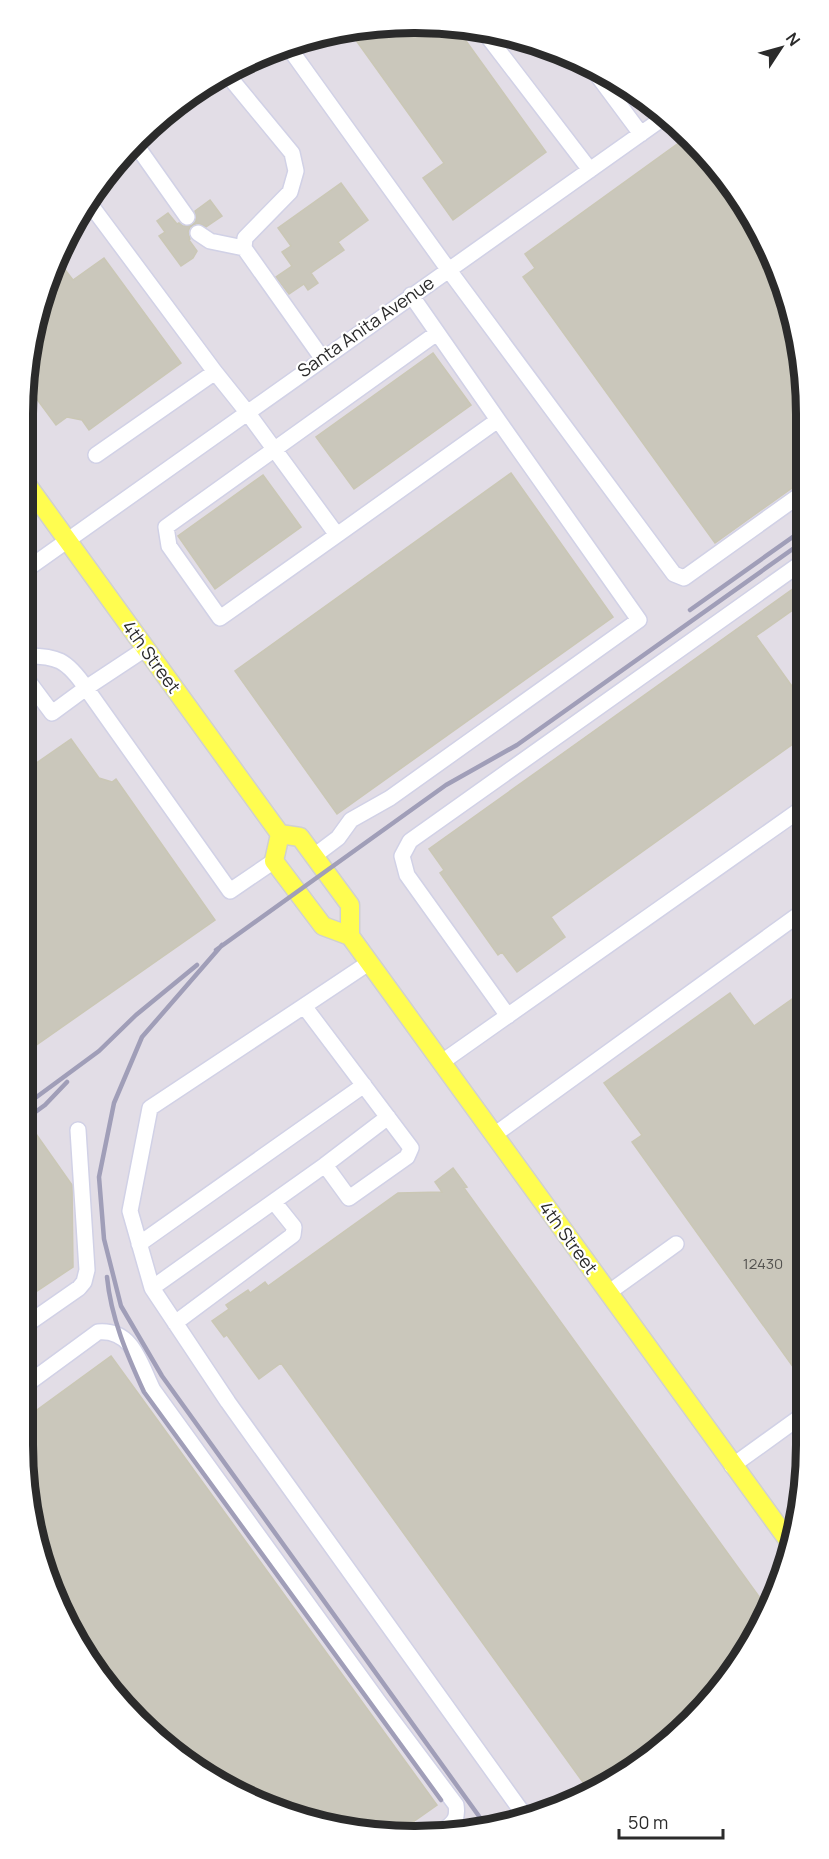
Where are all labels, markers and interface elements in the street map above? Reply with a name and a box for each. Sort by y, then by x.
north arrow [751,18,811,78]
text: N [781,28,805,50]
street label: Santa Anita Avenue [292,270,438,382]
street label: 4th Street [117,615,186,698]
street label: 4th Street [534,1196,603,1279]
house number: 12430 [743,1253,783,1274]
scale bar [619,1802,722,1840]
text: 50 m [628,1810,668,1834]

